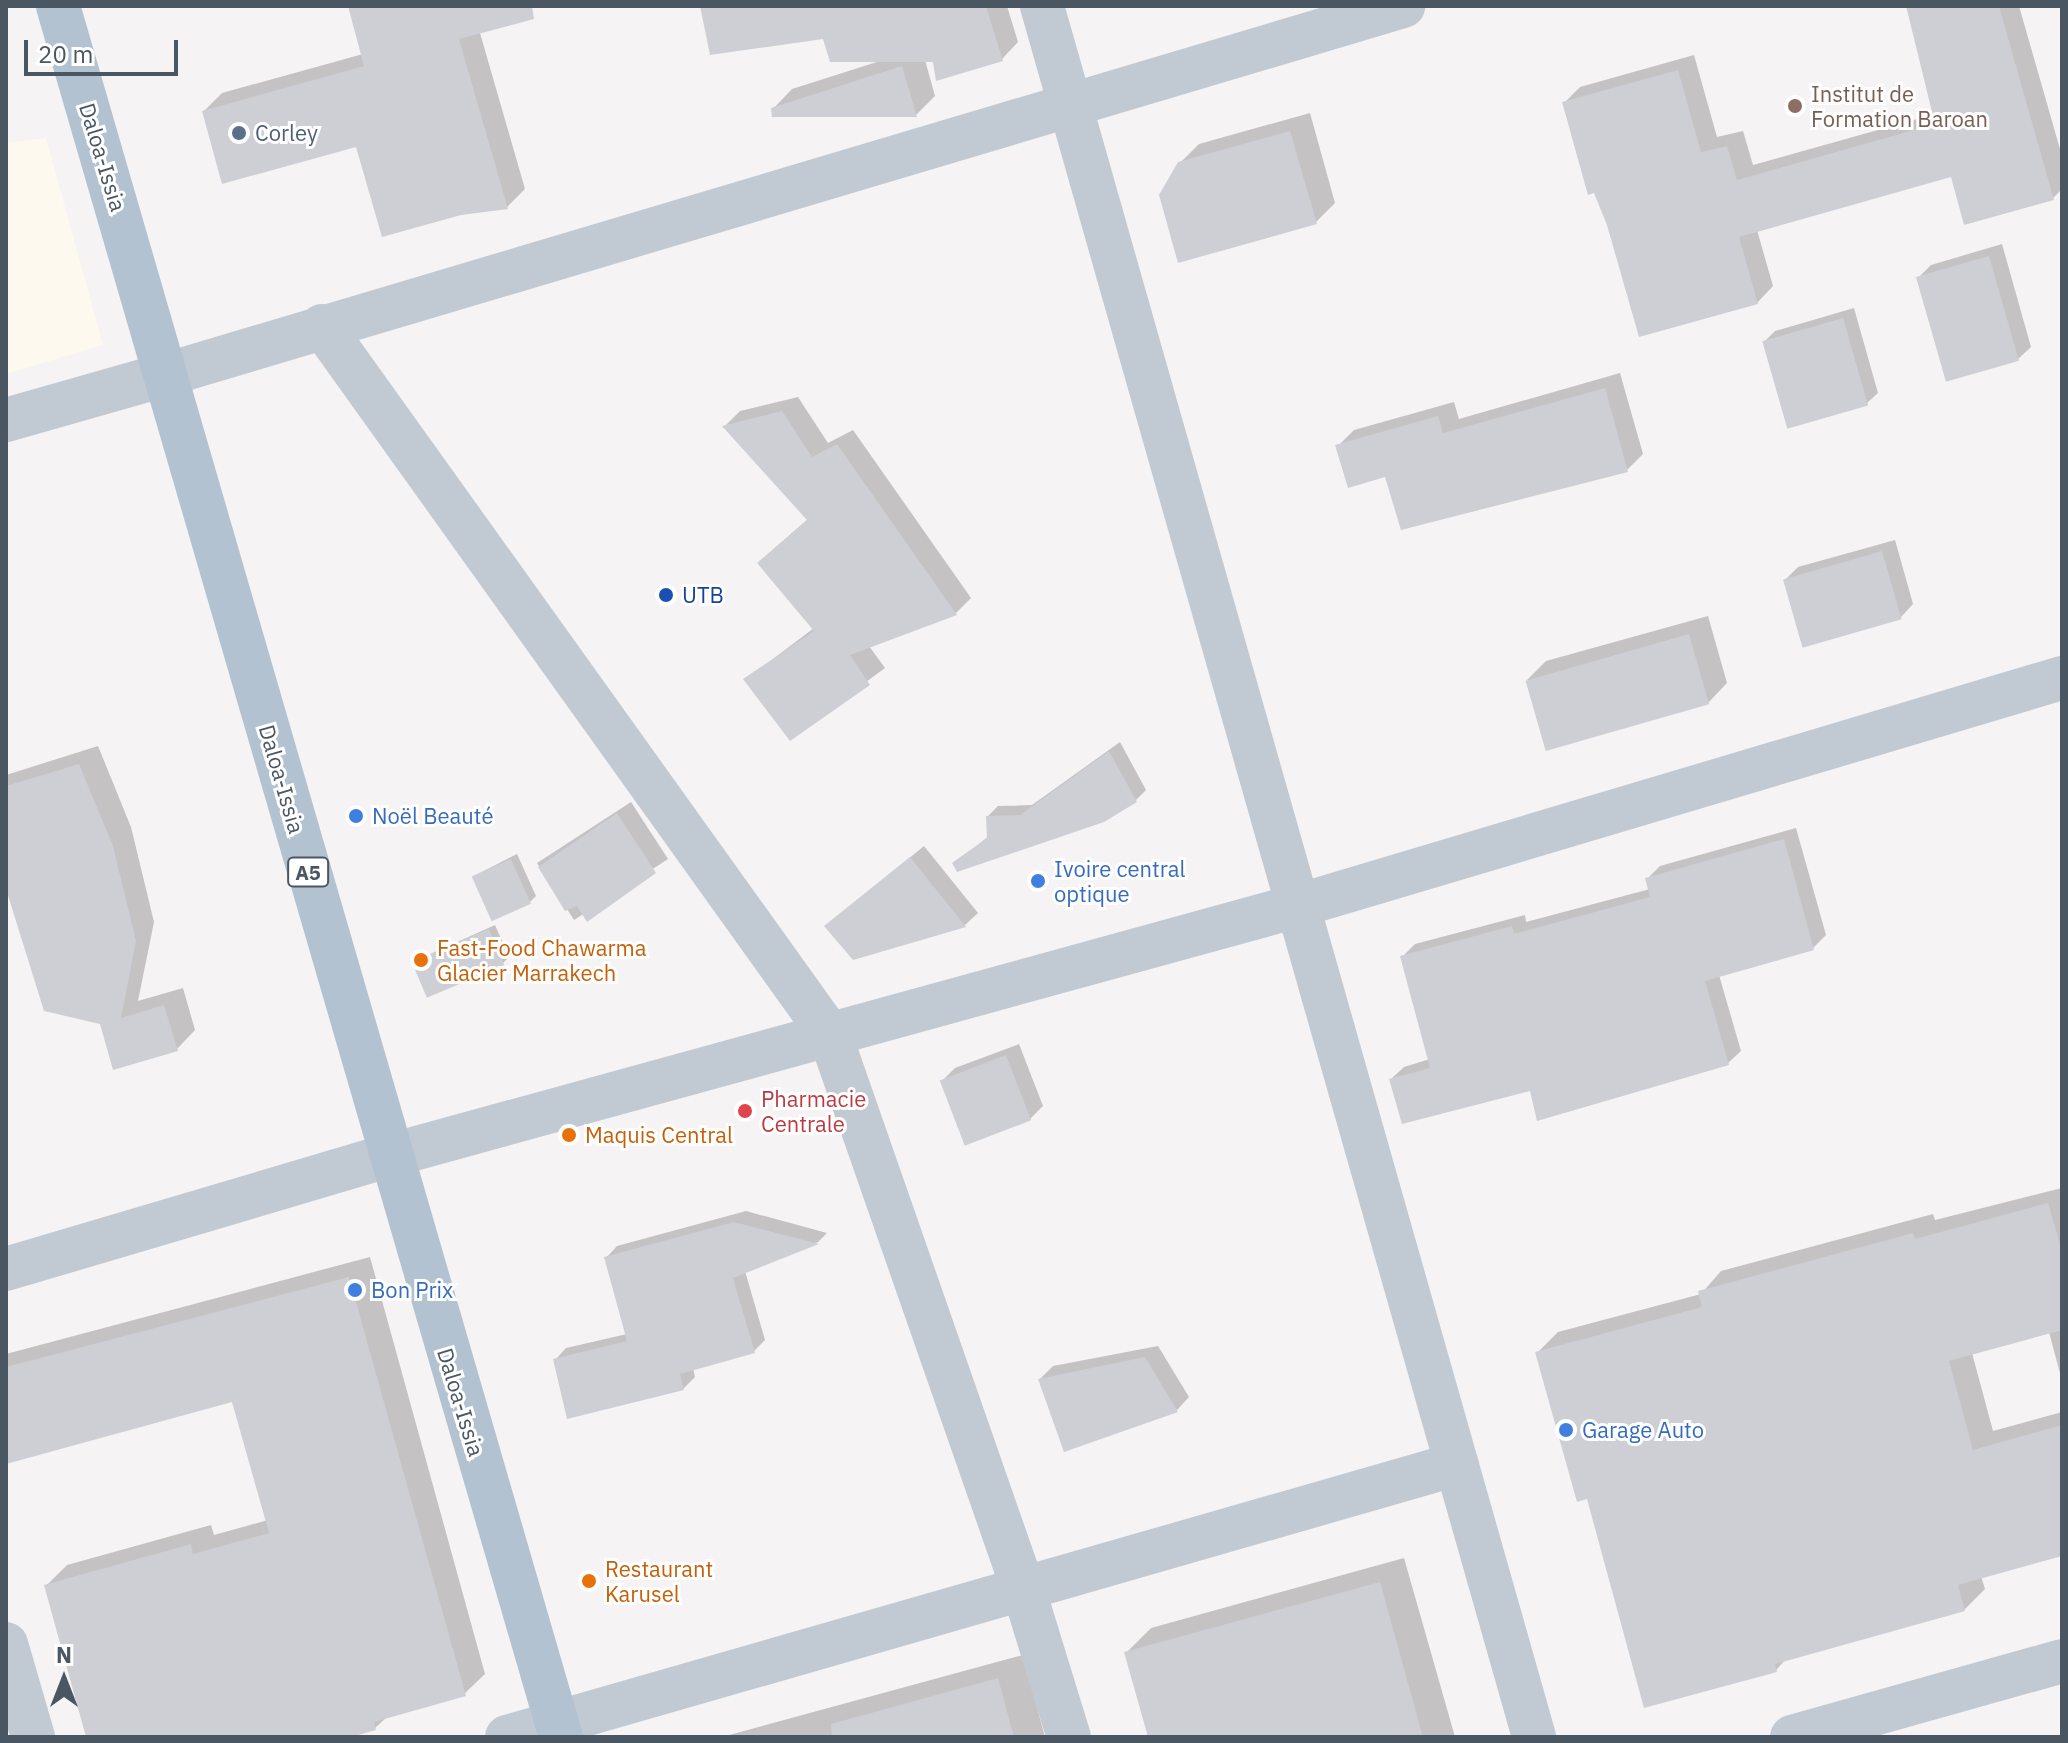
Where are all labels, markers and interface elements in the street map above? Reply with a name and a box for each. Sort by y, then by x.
scale bar [28,24,182,74]
text: 20 m [38,38,93,70]
place label: Institut de Formation Baroan [1811,80,1988,132]
marker: Institut de Formation Baroan [1786,97,1804,115]
street label: Daloa-Issia [74,100,132,214]
place label: Corley [255,120,318,146]
marker: Corley [230,124,248,142]
place label: UTB [682,582,724,608]
marker: UTB [657,586,675,604]
street label: Daloa-Issia [254,722,310,836]
place label: Noël Beauté [372,803,494,829]
marker: Noël Beauté [347,807,365,825]
place label: Ivoire central optique [1054,855,1185,906]
road number: A5 [286,856,330,888]
marker: Ivoire central optique [1029,872,1047,890]
place label: Fast-Food Chawarma Glacier Marrakech [437,934,646,986]
marker: Fast-Food Chawarma Glacier Marrakech [412,951,430,969]
place label: Pharmacie Centrale [761,1085,866,1136]
marker: Pharmacie Centrale [736,1102,754,1120]
place label: Maquis Central [585,1122,733,1148]
marker: Maquis Central [560,1126,578,1144]
place label: Bon Prix [371,1277,453,1303]
marker: Bon Prix [346,1281,364,1299]
street label: Daloa-Issia [432,1345,490,1459]
place label: Garage Auto [1582,1417,1704,1443]
marker: Garage Auto [1557,1421,1575,1439]
place label: Restaurant Karusel [605,1555,713,1606]
marker: Restaurant Karusel [580,1572,598,1590]
north arrow [24,1639,104,1719]
text: N [56,1640,72,1669]

